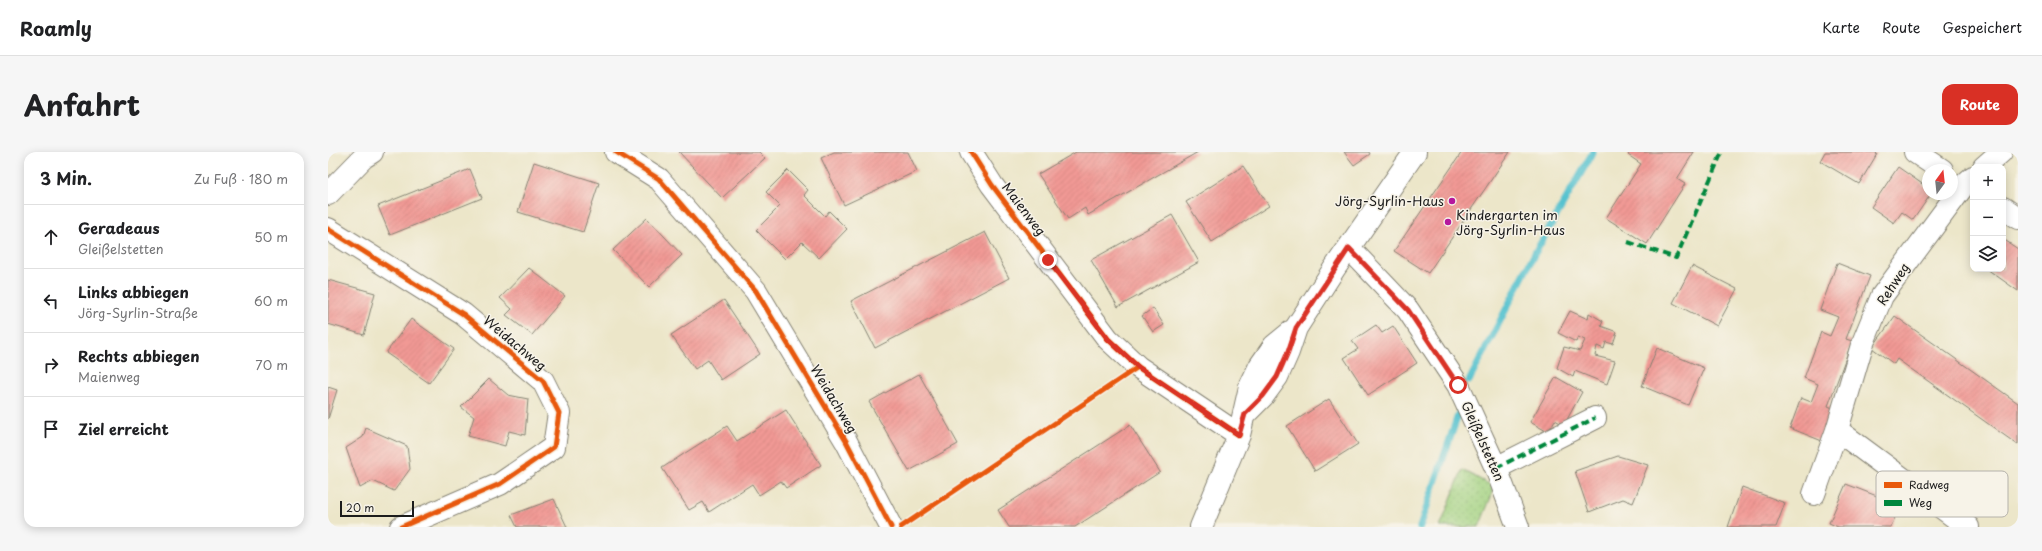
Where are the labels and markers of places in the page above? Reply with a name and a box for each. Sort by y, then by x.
place label: Jörg-Syrlin-Haus [1335,191,1444,210]
marker: Jörg-Syrlin-Haus [1447,196,1457,206]
place label: Kindergarten im Jörg-Syrlin-Haus [1456,205,1565,239]
marker: Kindergarten im Jörg-Syrlin-Haus [1443,217,1453,227]

